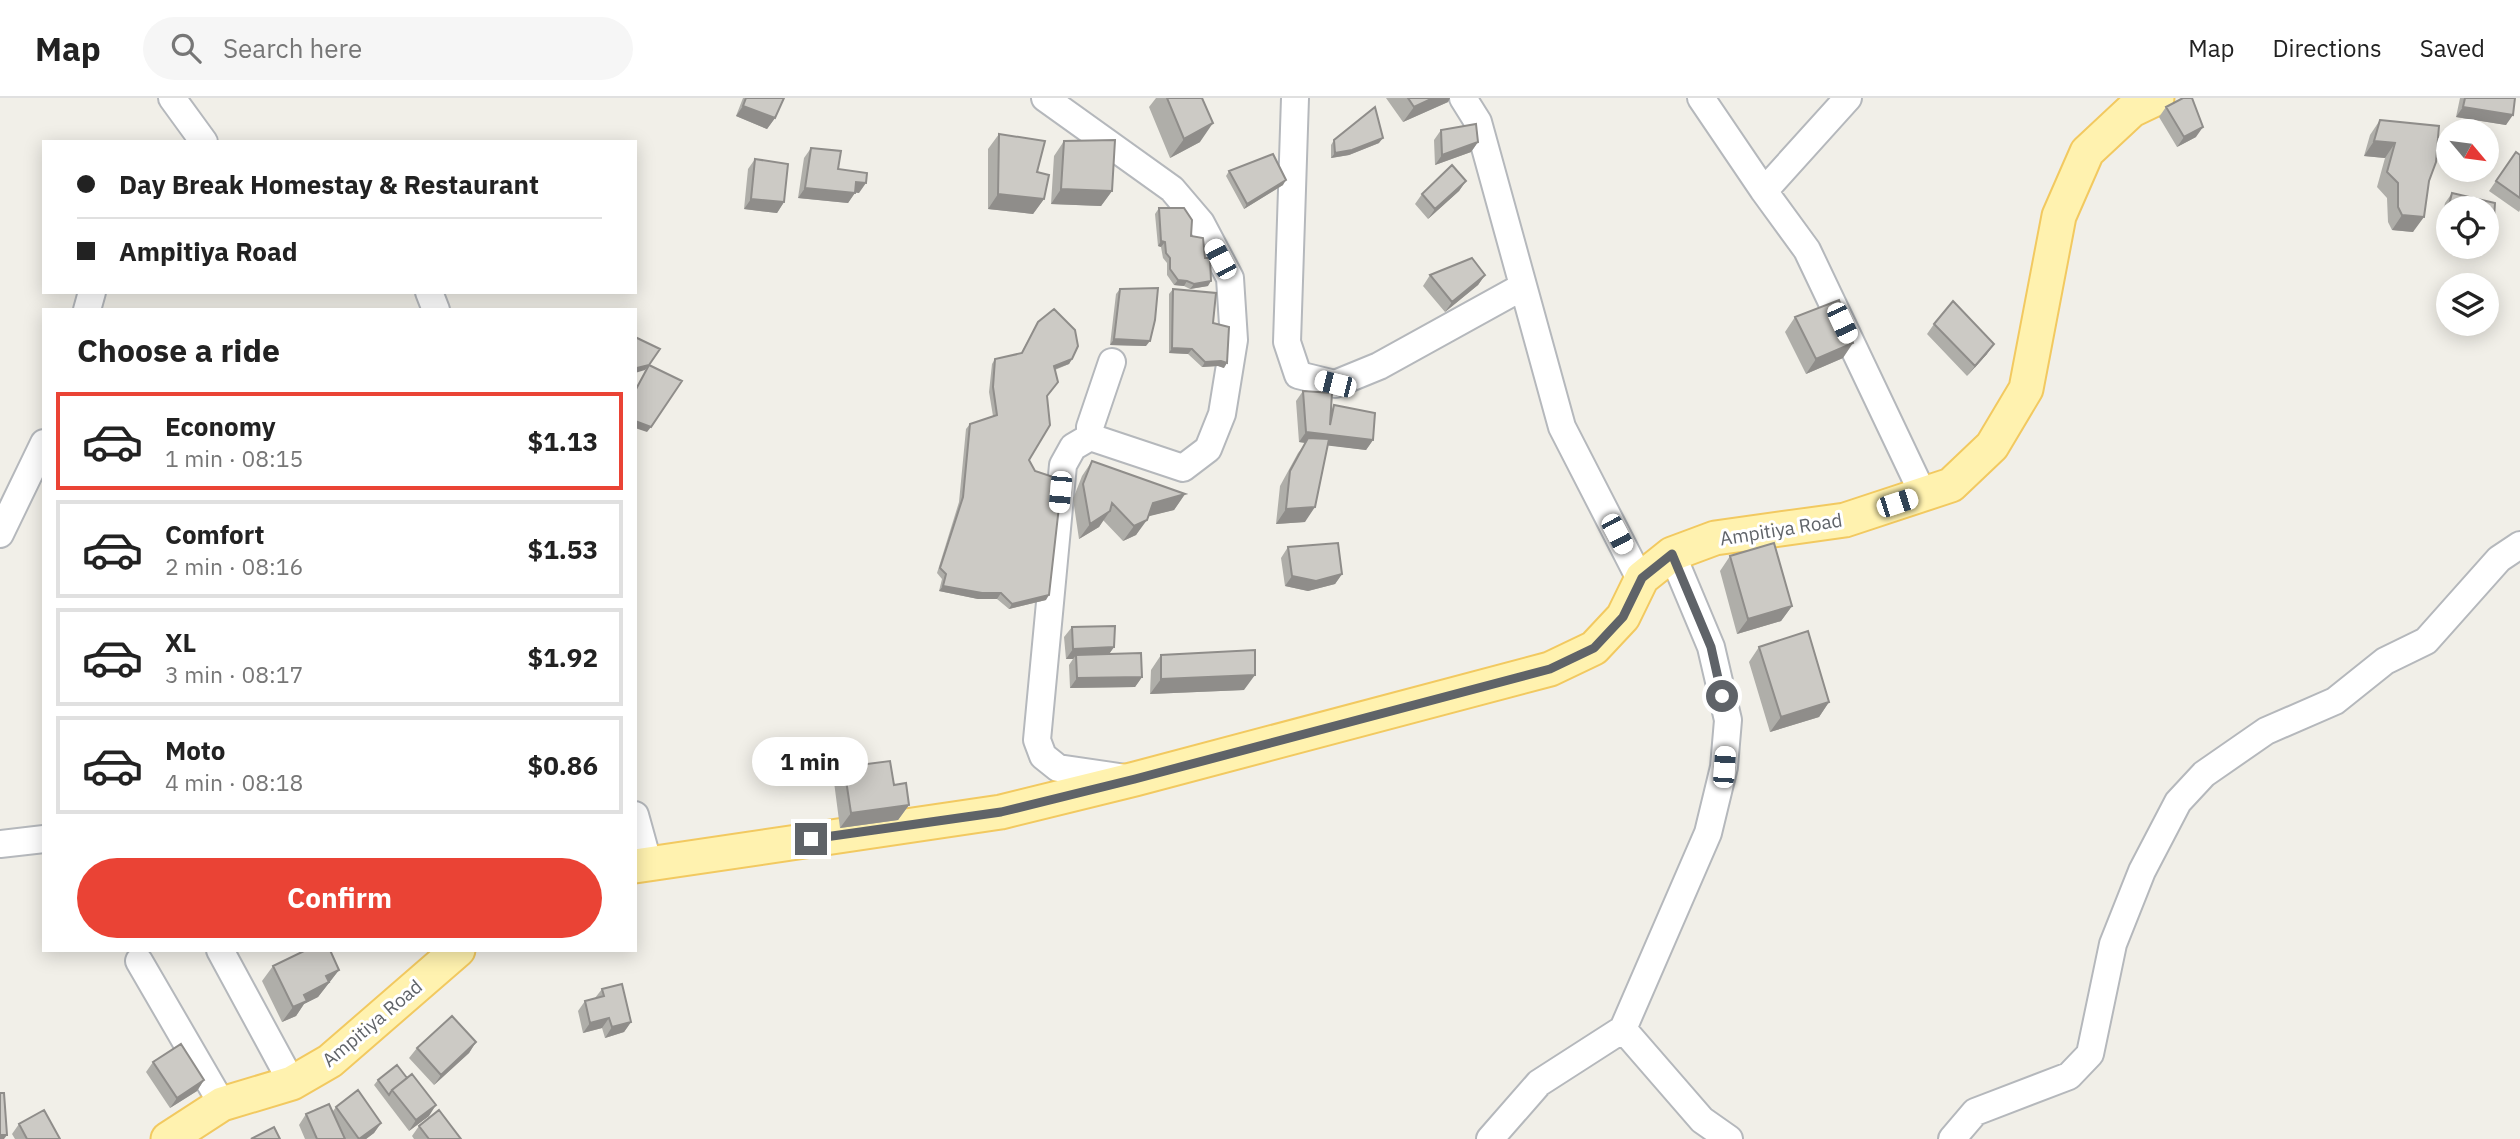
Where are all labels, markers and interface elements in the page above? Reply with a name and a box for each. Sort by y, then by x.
search box [143,17,633,80]
text: Map [35,27,101,70]
icon: search [167,29,205,67]
text: Search here [223,31,362,65]
text: Map [2188,32,2234,64]
text: Directions [2272,32,2382,64]
text: Saved [2420,32,2485,64]
north arrow [2436,119,2499,182]
map controls [2436,119,2499,336]
text: Day Break Homestay & Restaurant [119,167,539,201]
button: locate [2436,196,2499,259]
text: Ampitiya Road [119,234,298,268]
car [1201,236,1240,282]
button: layers [2436,273,2499,336]
car [1824,300,1861,346]
text: Choose a ride [77,329,280,371]
car [1313,369,1358,399]
text: Economy [165,409,276,443]
icon: car [81,410,144,473]
text: $1.13 [528,424,598,458]
text: 1 min · 08:15 [165,443,303,473]
car [1048,470,1073,514]
car [1874,487,1921,519]
street label: Ampitiya Road [1718,507,1844,551]
car [1598,511,1637,557]
text: Comfort [165,517,264,551]
icon: car [81,518,144,581]
text: $1.53 [528,532,598,566]
text: 2 min · 08:16 [165,551,303,581]
text: XL [165,625,196,659]
icon: car [81,626,144,689]
text: $1.92 [528,640,598,674]
text: 3 min · 08:17 [165,659,303,689]
route start [1706,680,1738,712]
text: Moto [165,733,225,767]
icon: car [81,734,144,797]
callout: 1 min [753,738,869,786]
car [1713,745,1736,789]
text: 1 min [780,746,840,776]
text: $0.86 [528,748,598,782]
text: 4 min · 08:18 [165,767,303,797]
route end [795,823,827,855]
button: Confirm [77,858,602,938]
street label: Ampitiya Road [317,974,427,1072]

